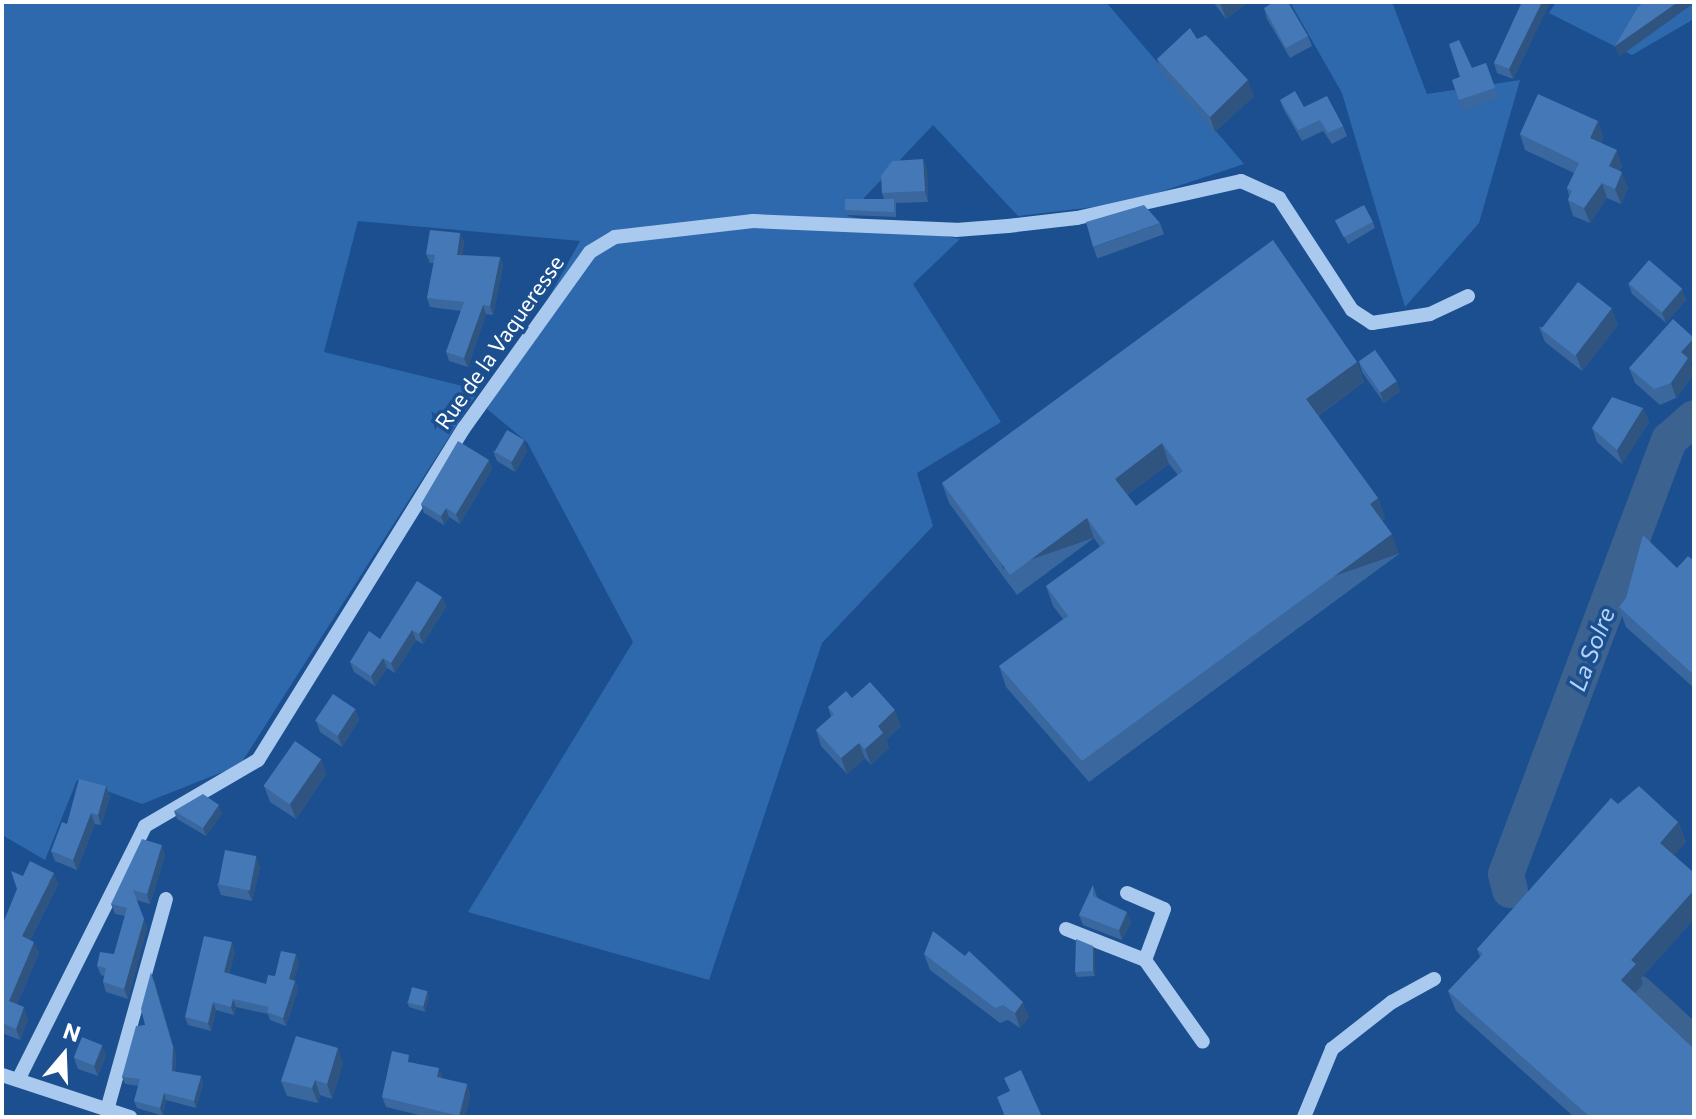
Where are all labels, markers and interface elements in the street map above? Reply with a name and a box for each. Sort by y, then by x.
street label: Rue de la Vaqueresse [429,250,569,434]
water label: La Solre [1562,603,1620,695]
north arrow [24,1015,104,1095]
text: N [60,1016,84,1047]

